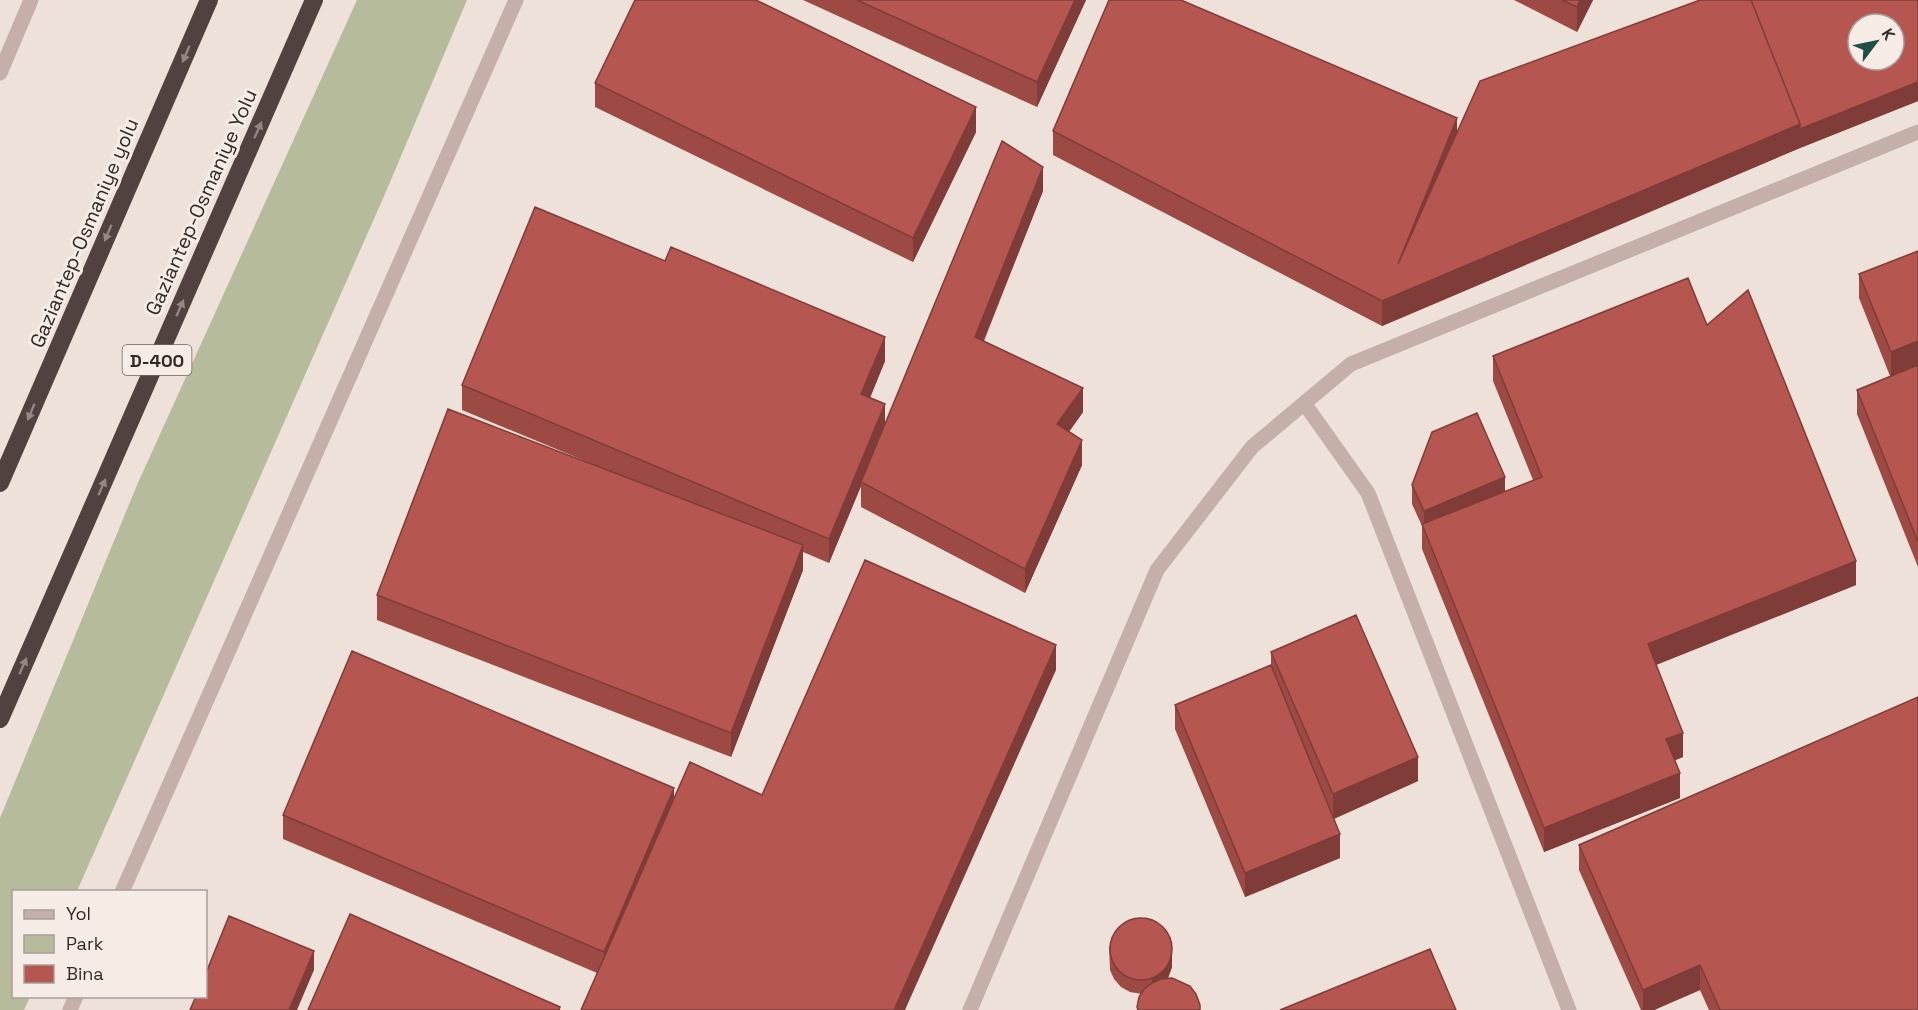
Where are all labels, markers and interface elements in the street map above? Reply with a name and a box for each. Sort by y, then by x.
north arrow [1846,12,1906,72]
text: K [1877,24,1900,44]
one-way arrow [181,45,191,63]
street label: Gaziantep-Osmaniye Yolu [139,85,263,319]
street label: Gaziantep-Osmaniye yolu [24,114,144,352]
one-way arrow [253,120,263,138]
one-way arrow [104,224,113,241]
one-way arrow [175,300,184,317]
road number: D-400 [122,345,192,375]
one-way arrow [26,403,36,421]
one-way arrow [97,478,107,496]
one-way arrow [19,657,28,674]
legend [12,890,207,998]
text: Yol [66,902,91,925]
text: Park [66,932,104,955]
text: Bina [66,962,104,985]

